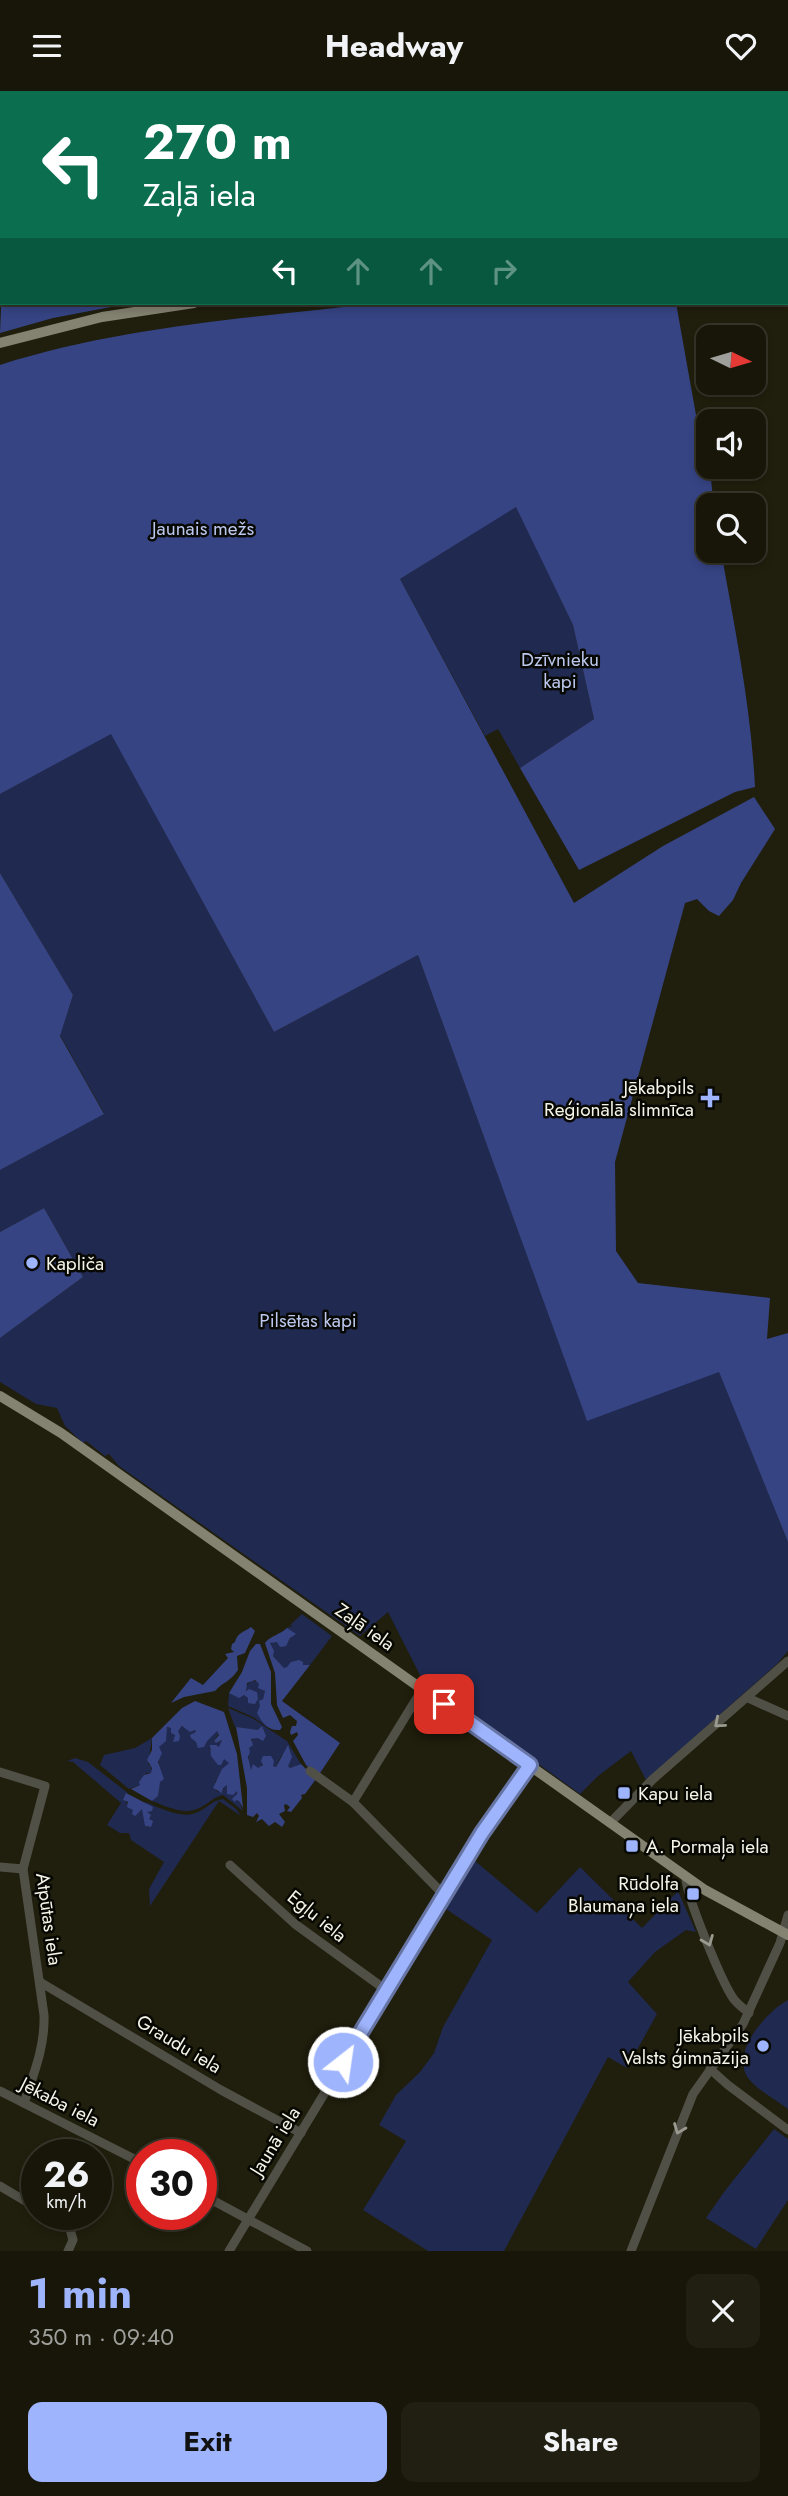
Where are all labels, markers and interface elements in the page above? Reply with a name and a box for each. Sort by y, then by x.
text: Headway [325,23,463,69]
icon: menu [28,27,66,65]
icon: heart [722,27,760,65]
text: 270 m [143,107,292,177]
icon: left [28,119,119,210]
text: Zaļā iela [143,172,256,218]
icon: left [266,252,304,290]
icon: ahead [339,252,377,290]
icon: ahead [412,252,450,290]
icon: right [485,252,523,290]
north arrow [696,325,766,395]
map controls [696,325,766,563]
button: sound [696,409,766,479]
button: search [696,493,766,563]
park label: Jaunais mežs [149,515,254,542]
park label: Dzīvnieku kapi [521,646,599,695]
place label: Jēkabpils Reģionālā slimnīca [544,1074,694,1123]
marker: Jēkabpils Reģionālā slimnīca [700,1088,720,1108]
place label: Kapliča [46,1250,104,1277]
marker: Kapliča [24,1255,40,1271]
park label: Pilsētas kapi [259,1307,357,1334]
street label: Zaļā iela [330,1597,400,1657]
pin [414,1674,474,1734]
icon: arrive [425,1685,463,1723]
one-way arrow [714,1715,727,1727]
place label: Kapu iela [638,1780,713,1807]
marker: Kapu iela [616,1785,632,1801]
place label: A. Pormaļa iela [646,1833,769,1860]
marker: A. Pormaļa iela [624,1838,640,1854]
place label: Rūdolfa Blaumaņa iela [568,1870,679,1919]
street label: Atpūtas iela [29,1871,69,1967]
street label: Egļu iela [281,1884,353,1948]
marker: Rūdolfa Blaumaņa iela [685,1886,701,1902]
one-way arrow [699,1934,713,1946]
street label: Graudu iela [131,2008,227,2080]
place label: Jēkabpils Valsts ģimnāzija [622,2022,749,2071]
position arrow [306,2025,380,2099]
marker: Jēkabpils Valsts ģimnāzija [755,2038,771,2054]
street label: Jēkaba iela [13,2069,104,2133]
street label: Jaunā iela [242,2101,307,2183]
one-way arrow [673,2122,687,2134]
speed limit sign: 30 [126,2139,217,2230]
text: 26 [43,2150,90,2200]
text: km/h [46,2189,87,2215]
text: 1 min [28,2263,132,2324]
button: close [686,2274,760,2348]
text: 350 m · 09:40 [28,2320,174,2354]
button: Exit [28,2402,387,2482]
button: Share [401,2402,760,2482]

